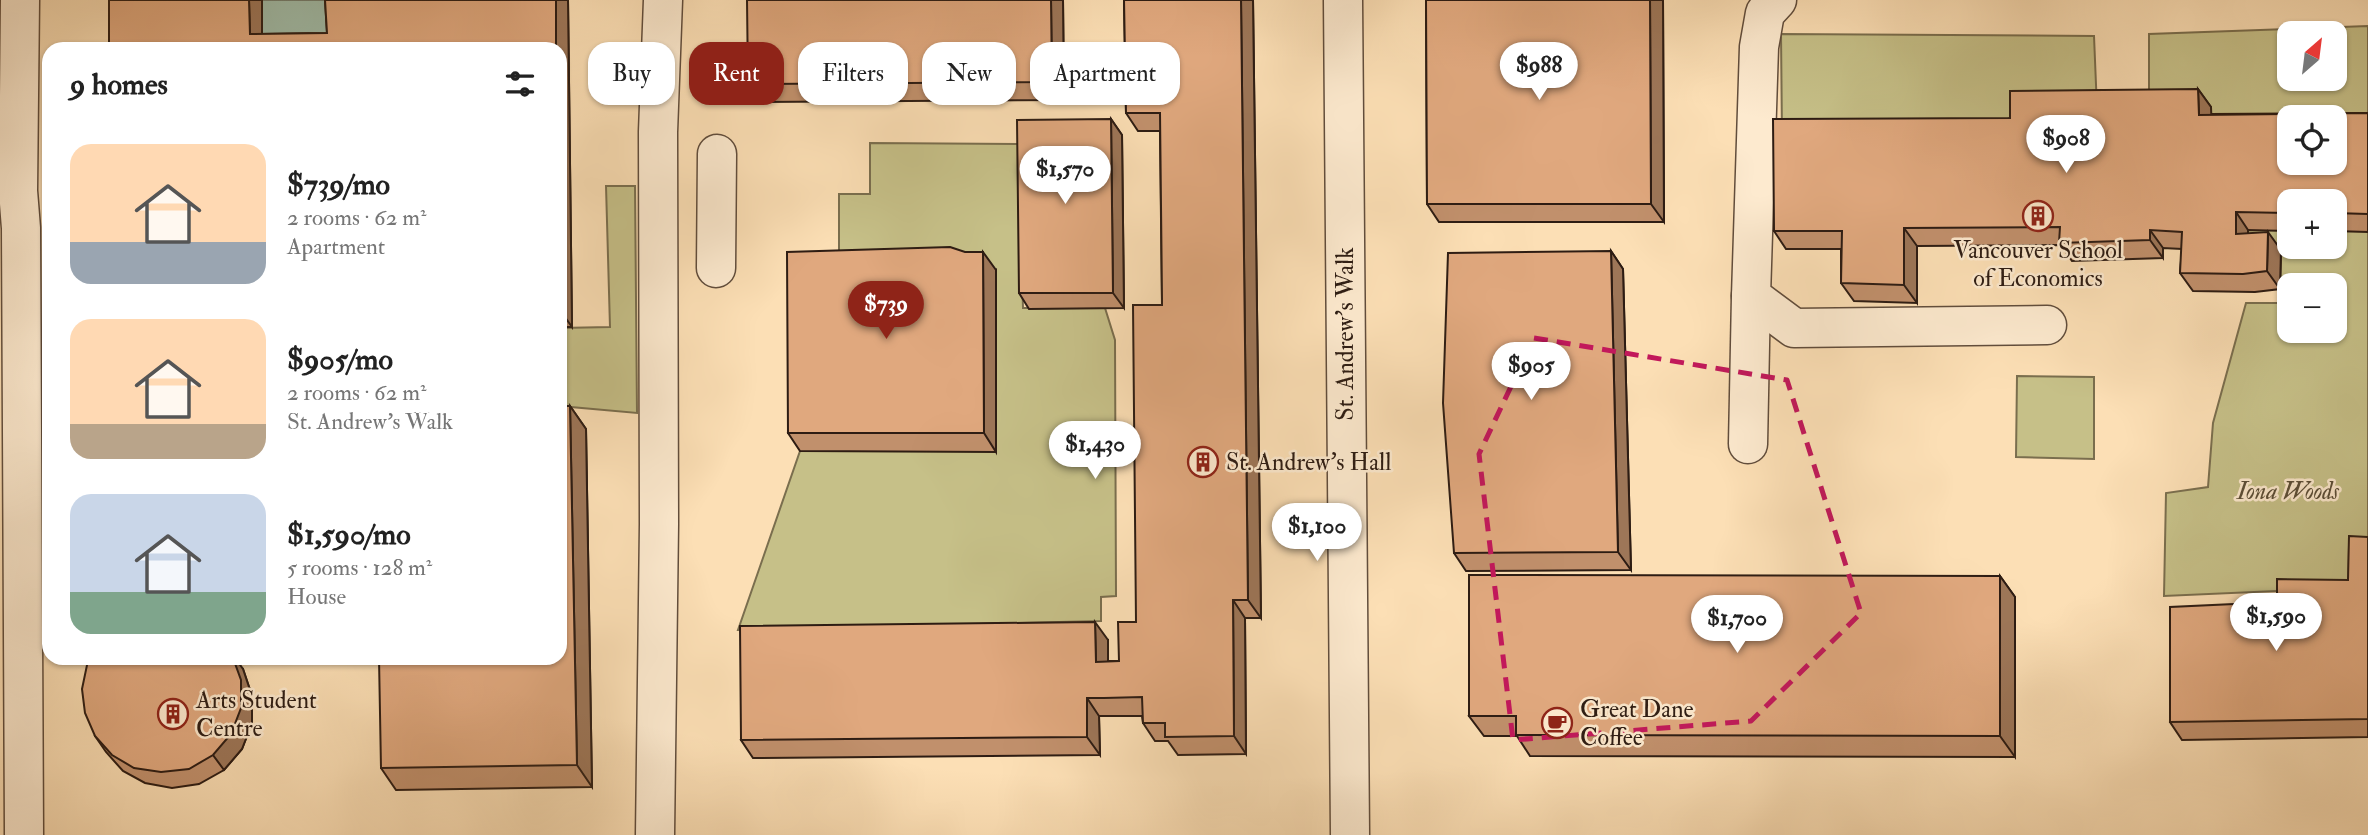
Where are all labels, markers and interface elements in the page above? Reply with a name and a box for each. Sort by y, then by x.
north arrow [2277,21,2347,91]
map controls [2277,21,2347,343]
chip: Buy [588,42,675,105]
chip: Rent [689,42,784,105]
chip: Filters [798,42,908,105]
chip: New [922,42,1016,105]
chip: Apartment [1030,42,1180,105]
pin: $988 [1498,42,1580,102]
text: $988 [1516,50,1562,79]
icon: filters [501,65,539,103]
text: 9 homes [70,66,168,103]
button: locate [2277,105,2347,175]
pin: $908 [2025,116,2107,175]
text: $908 [2042,123,2090,152]
pin: $1,570 [1008,146,1122,206]
text: $1,570 [1036,154,1094,183]
text: $739/mo [287,166,390,203]
icon: home [126,172,210,256]
button: + [2277,189,2347,259]
building icon: Vancouver School of Economics [2021,199,2055,233]
text: 2 rooms · 62 m² [287,203,426,232]
text: Apartment [287,232,385,261]
place label: Vancouver School of Economics [1953,235,2123,294]
street label: St. Andrew's Walk [1330,247,1361,421]
button: − [2277,273,2347,343]
pin: $739 [845,282,927,341]
text: $739 [864,289,908,318]
text: $905/mo [287,341,393,378]
pin: $905 [1490,342,1572,402]
icon: home [126,347,210,431]
text: $905 [1508,350,1554,379]
text: 2 rooms · 62 m² [287,378,426,407]
text: St. Andrew's Walk [287,407,453,436]
pin: $1,430 [1038,421,1152,481]
text: $1,430 [1065,429,1125,458]
building icon: St. Andrew's Hall [1186,445,1220,479]
place label: St. Andrew's Hall [1226,447,1391,478]
park label: Iona Woods [2235,476,2339,507]
pin: $1,100 [1260,504,1374,563]
text: $1,100 [1288,511,1346,540]
text: $1,590/mo [287,516,411,553]
icon: home [126,522,210,606]
text: 5 rooms · 128 m² [287,553,432,582]
text: House [287,582,346,611]
pin: $1,590 [2219,594,2333,653]
pin: $1,700 [1680,596,1794,655]
text: $1,590 [2246,601,2306,630]
text: $1,700 [1707,603,1767,632]
place label: Arts Student Centre [195,685,317,744]
place label: Great Dane Coffee [1580,694,1694,753]
building icon: Arts Student Centre [156,697,190,731]
cafe icon: Great Dane Coffee [1540,706,1574,740]

